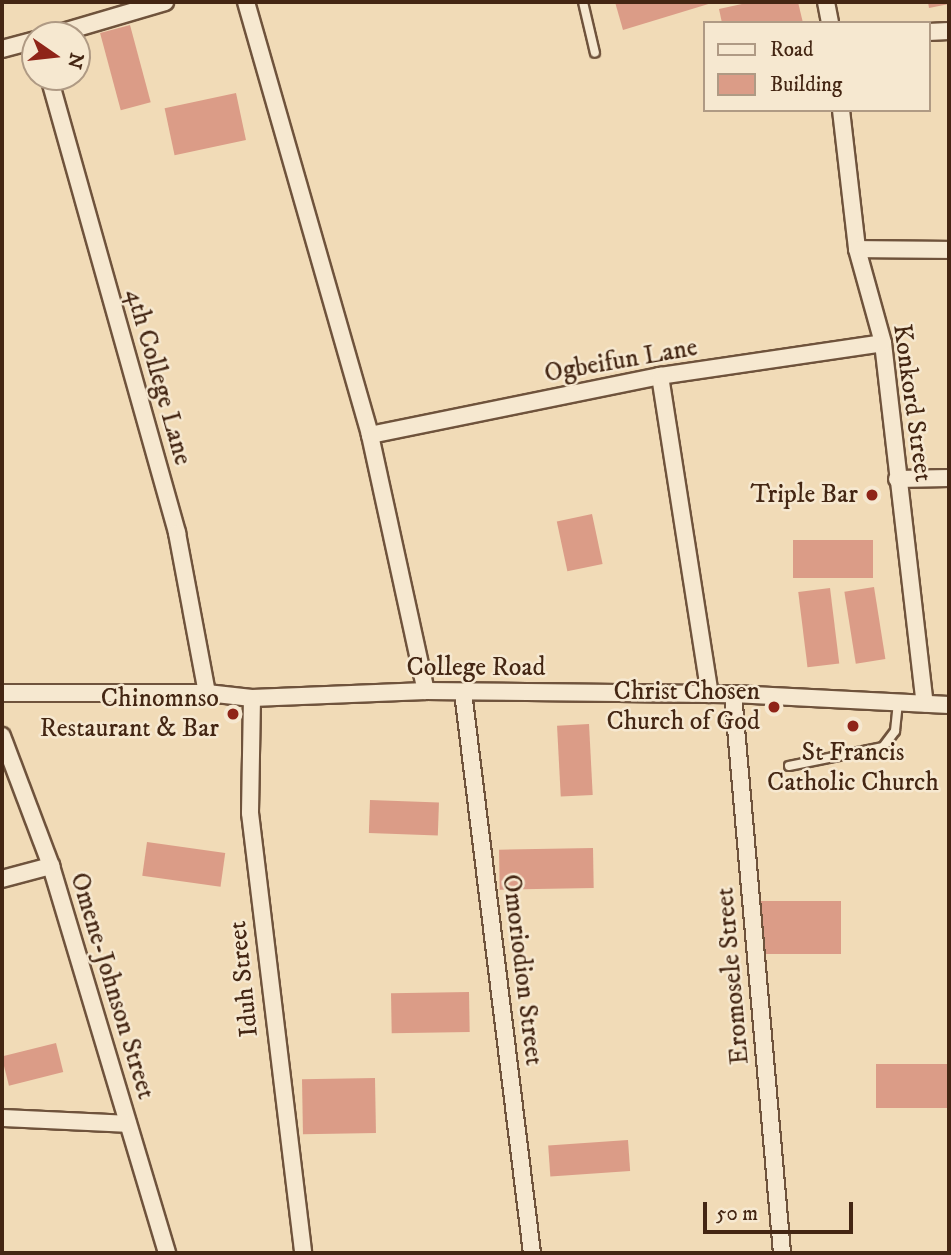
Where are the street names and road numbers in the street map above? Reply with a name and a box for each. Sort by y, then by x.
street label: 4th College Lane [118,285,198,469]
street label: Konkord Street [885,322,939,484]
street label: Ogbeifun Lane [542,332,700,390]
street label: College Road [407,652,545,684]
street label: Omene-Johnson Street [63,869,161,1103]
street label: Omoriodion Street [495,873,549,1067]
street label: Eromosele Street [710,886,756,1066]
street label: Iduh Street [222,919,266,1039]

